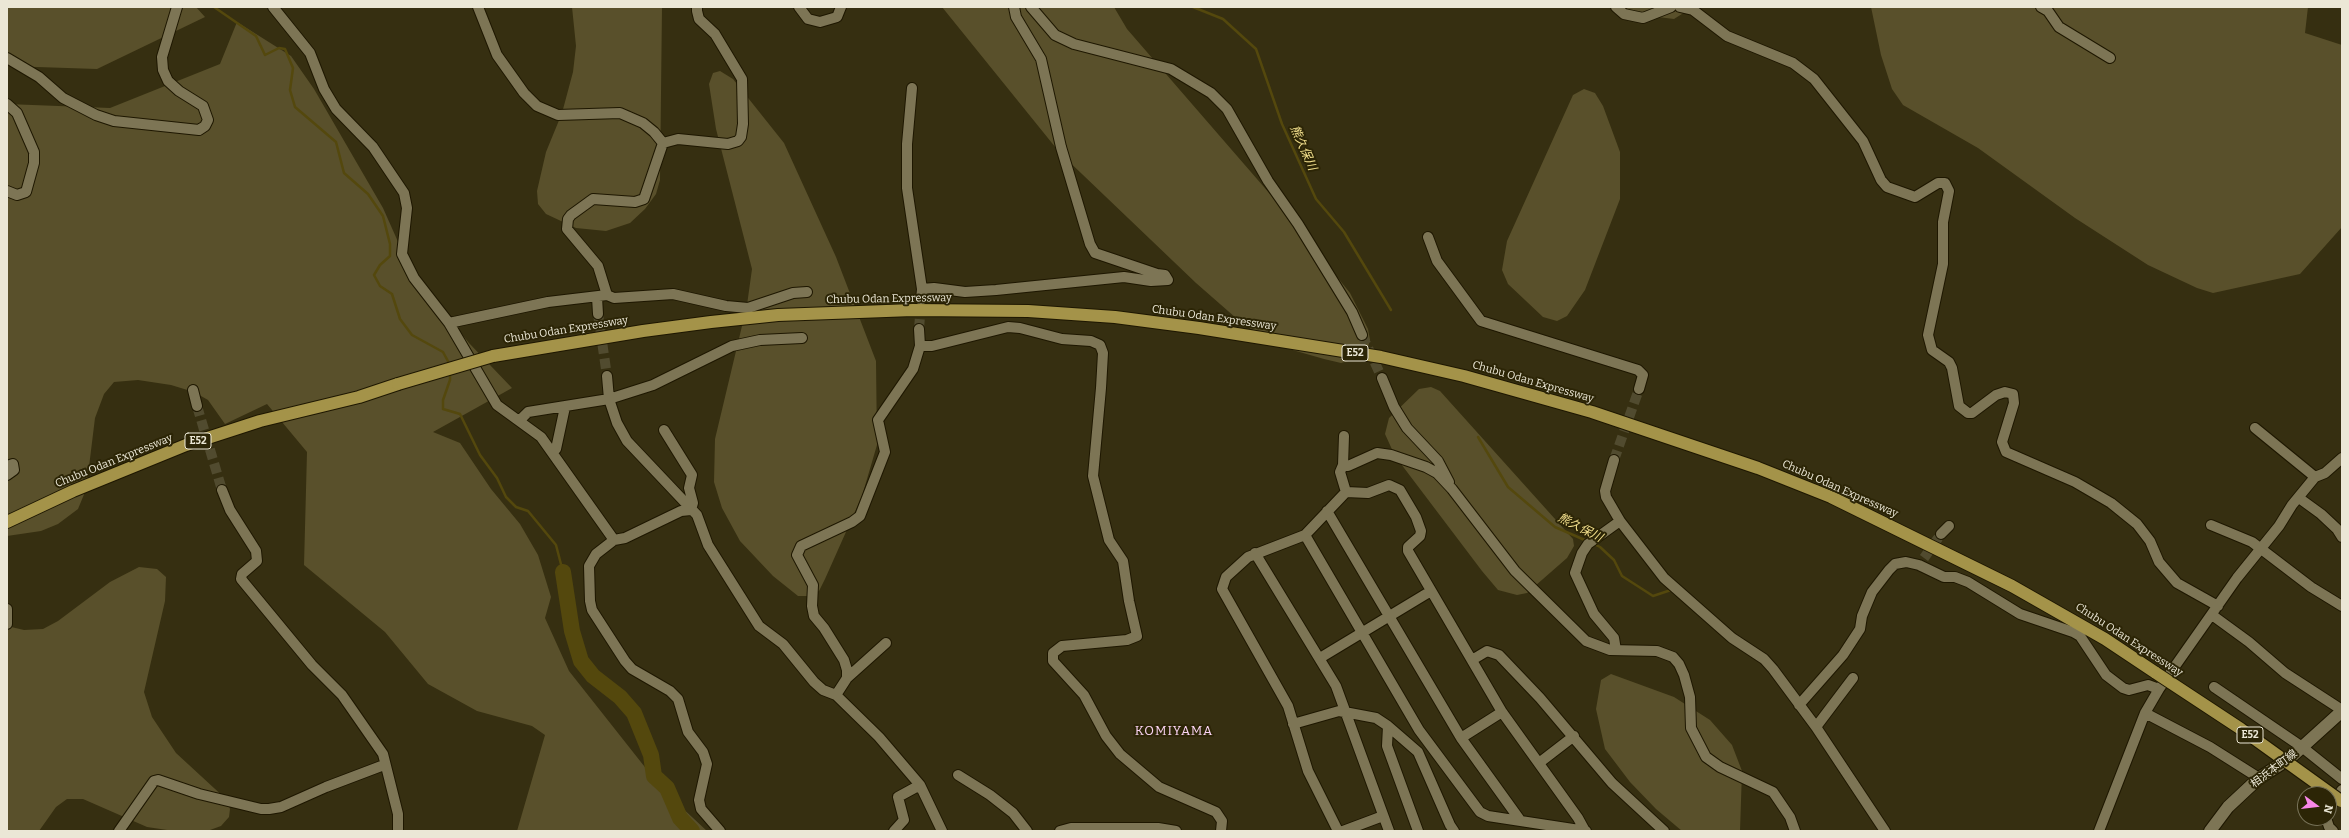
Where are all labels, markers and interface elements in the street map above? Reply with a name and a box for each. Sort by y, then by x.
water label: 熊久保川 [1287,123,1319,173]
street label: Chubu Odan Expressway [826,291,952,307]
street label: Chubu Odan Expressway [1151,303,1277,333]
street label: Chubu Odan Expressway [503,314,629,346]
road number: E52 [1342,345,1368,361]
street label: Chubu Odan Expressway [1471,358,1595,406]
street label: Chubu Odan Expressway [53,431,175,491]
road number: E52 [185,433,211,449]
street label: Chubu Odan Expressway [1780,457,1900,521]
water label: 熊久保川 [1555,511,1605,545]
street label: Chubu Odan Expressway [2073,600,2185,680]
district label: KOMIYAMA [1135,723,1213,739]
road number: E52 [2237,727,2263,743]
street label: 相浜本町線 [2248,747,2300,791]
north arrow [2297,786,2337,826]
text: N [2321,803,2335,815]

